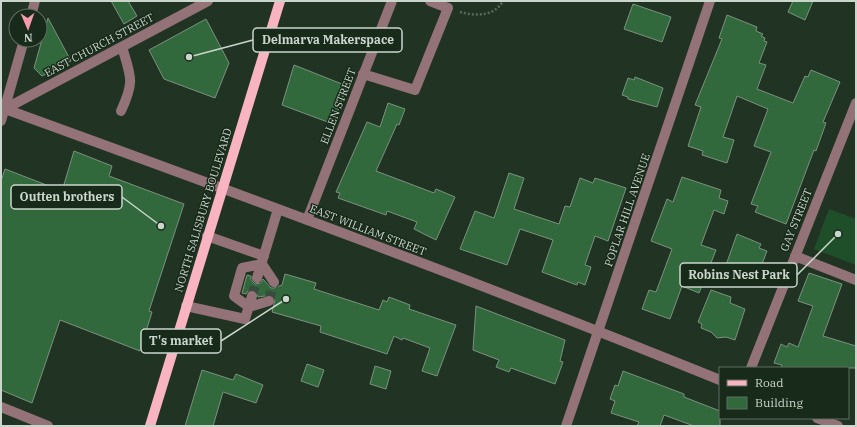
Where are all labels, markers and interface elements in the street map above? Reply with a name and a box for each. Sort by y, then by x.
north arrow [8,8,48,48]
street label: EAST CHURCH STREET [42,10,156,80]
callout: Delmarva Makerspace [253,28,402,52]
text: N [23,31,33,45]
text: Delmarva Makerspace [262,32,394,47]
street label: ELLEN STREET [317,66,359,146]
street label: NORTH SALISBURY BOULEVARD [171,126,235,294]
street label: POPLAR HILL AVENUE [601,152,653,268]
callout: Outten brothers [11,185,122,209]
street label: GAY STREET [777,187,815,253]
text: Outten brothers [20,189,114,204]
street label: EAST WILLIAM STREET [308,201,428,259]
callout: Robins Nest Park [680,263,797,287]
text: Robins Nest Park [688,267,790,282]
callout: T's market [141,329,221,353]
text: T's market [149,333,213,348]
legend [719,367,849,419]
text: Road [755,375,784,390]
text: Building [755,395,803,410]

